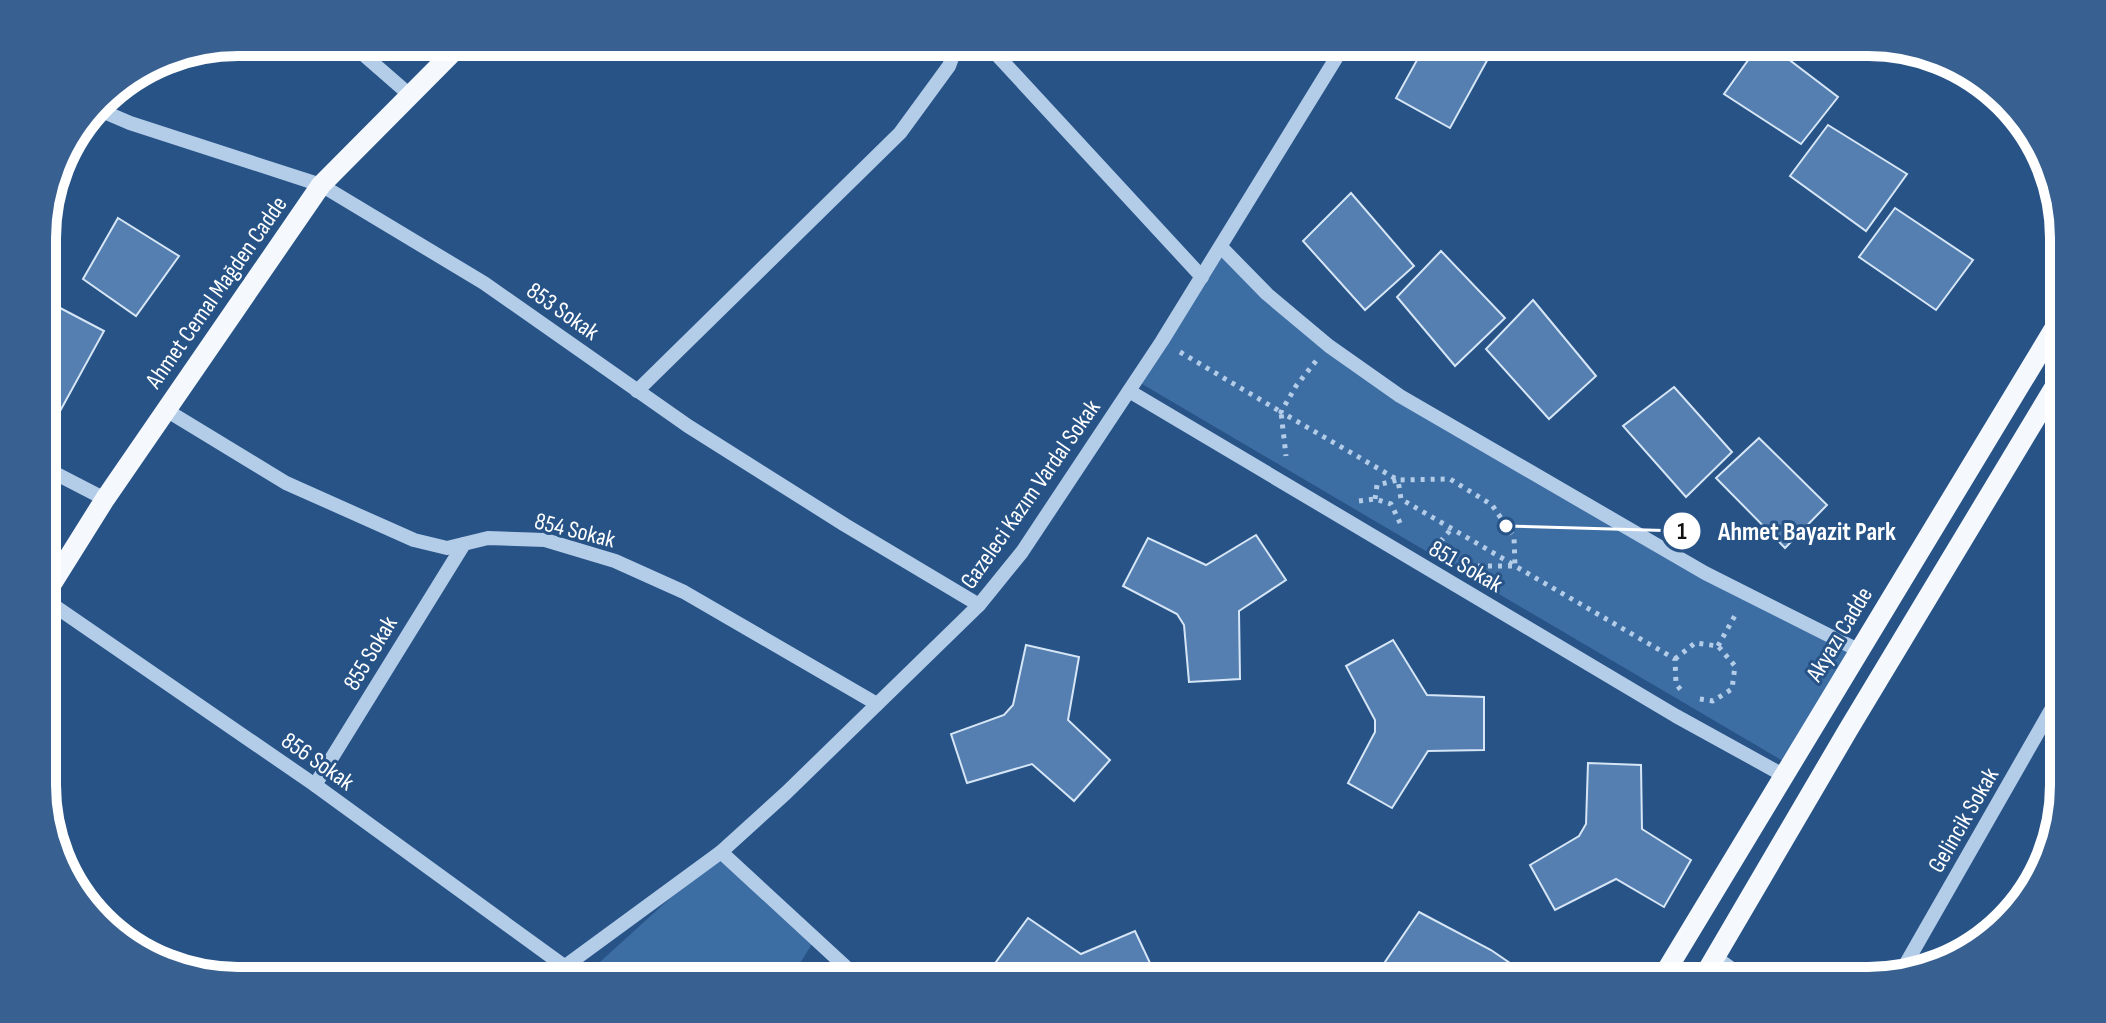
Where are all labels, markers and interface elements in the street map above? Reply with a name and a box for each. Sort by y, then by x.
street label: Ahmet Cemal Mağden Cadde [139,191,294,395]
street label: 853 Sokak [521,276,605,347]
street label: Gazeleci Kazım Vardal Sokak [954,394,1107,595]
callout: Ahmet Bayazit Park [1662,506,1912,556]
street label: 854 Sokak [532,507,618,554]
text: 1 [1677,517,1687,546]
text: Ahmet Bayazit Park [1717,517,1896,548]
street label: 851 Sokak [1424,534,1508,599]
street label: Akyazı Cadde [1799,582,1879,688]
street label: 855 Sokak [337,611,404,696]
street label: 856 Sokak [276,726,360,797]
street label: Gelincik Sokak [1922,763,2005,878]

